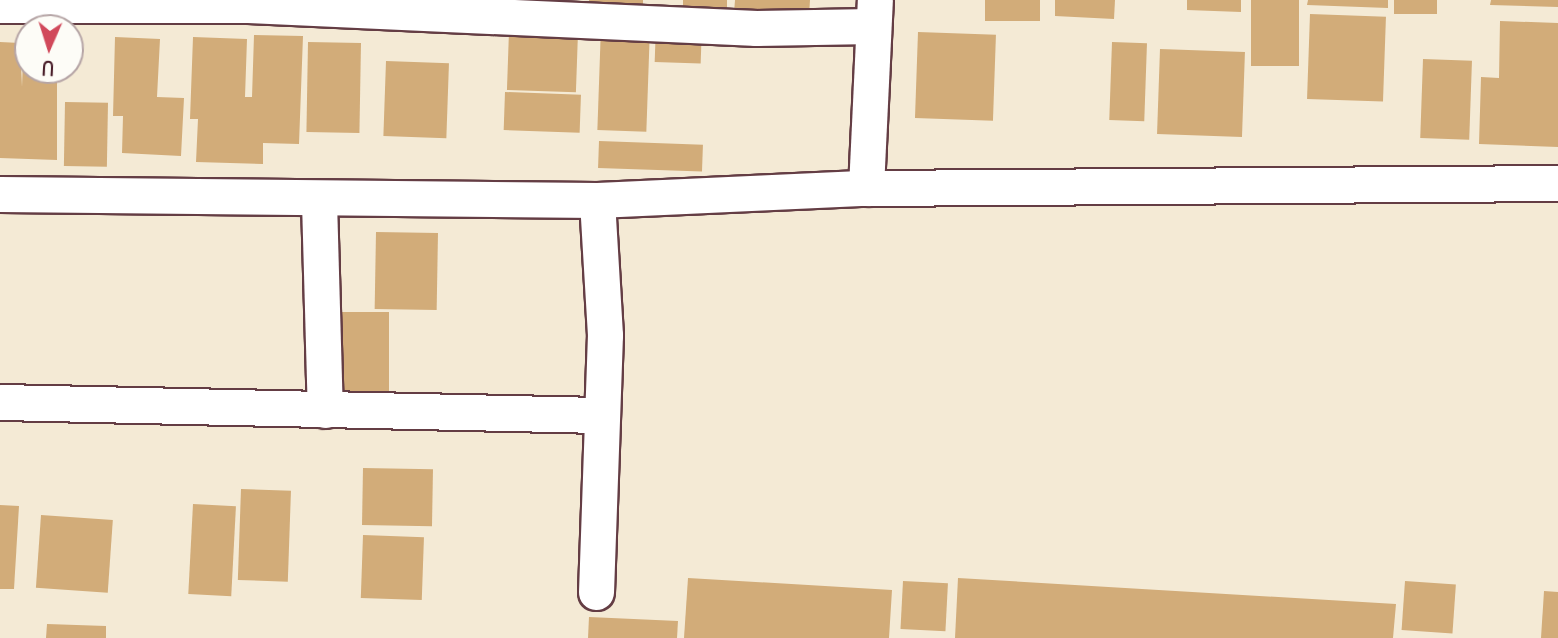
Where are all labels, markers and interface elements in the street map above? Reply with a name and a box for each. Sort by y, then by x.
north arrow [14,14,84,84]
text: U [41,56,55,80]

